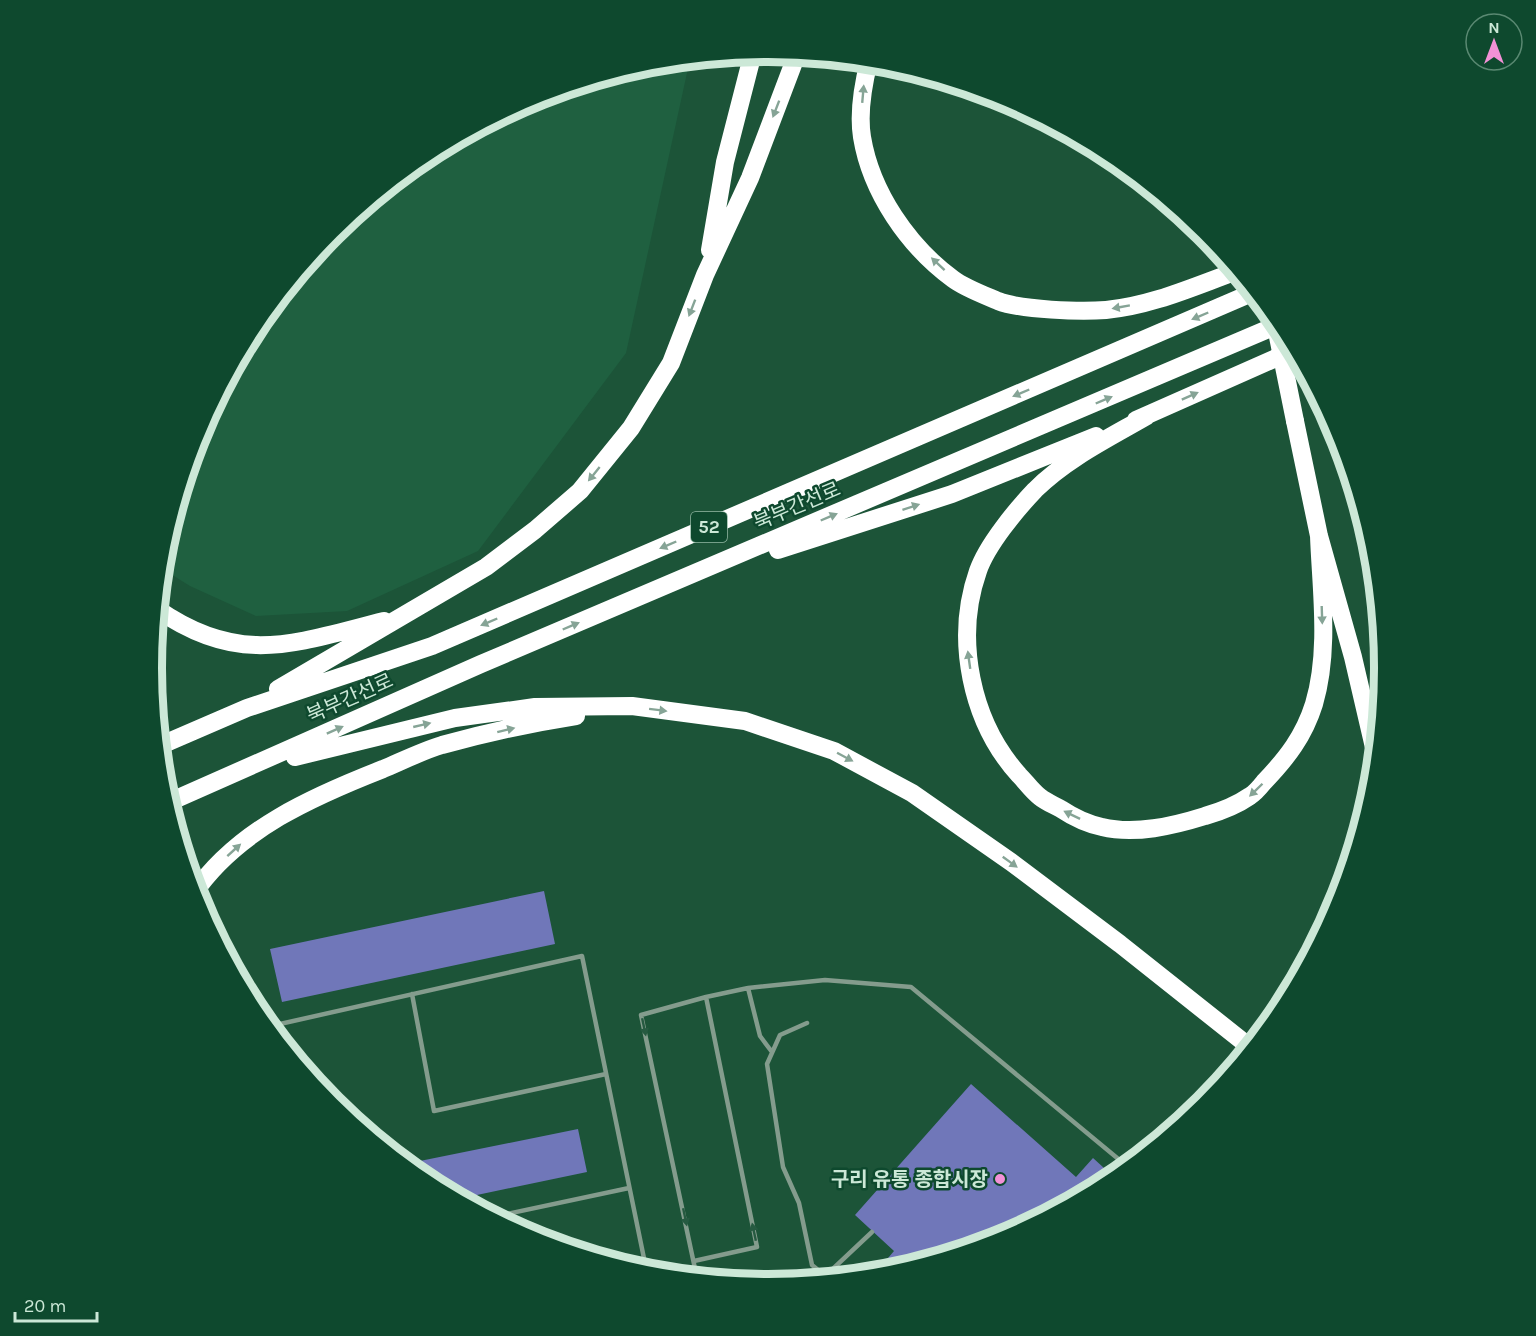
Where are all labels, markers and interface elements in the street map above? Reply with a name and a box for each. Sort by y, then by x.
north arrow [1464,12,1524,72]
text: N [1488,18,1500,37]
one-way arrow [858,84,868,103]
one-way arrow [771,100,781,118]
one-way arrow [931,258,945,272]
one-way arrow [687,299,697,317]
one-way arrow [1111,303,1130,312]
one-way arrow [1191,311,1209,321]
one-way arrow [1012,388,1030,398]
one-way arrow [1182,392,1199,401]
one-way arrow [1096,395,1114,405]
one-way arrow [587,466,600,482]
street label: 북부간선로 [750,477,844,535]
one-way arrow [903,502,921,511]
road number: 52 [691,512,727,542]
one-way arrow [820,513,837,522]
one-way arrow [660,540,677,549]
one-way arrow [1317,605,1326,624]
one-way arrow [480,617,498,627]
one-way arrow [563,621,581,631]
one-way arrow [964,651,973,670]
street label: 북부간선로 [303,669,397,727]
one-way arrow [648,705,667,714]
one-way arrow [413,720,432,730]
one-way arrow [497,724,515,734]
one-way arrow [327,725,344,734]
one-way arrow [837,752,854,762]
one-way arrow [1249,783,1264,797]
one-way arrow [1064,811,1081,820]
one-way arrow [227,843,242,857]
one-way arrow [1002,855,1017,867]
one-way arrow [640,1017,649,1036]
place label: 구리 유통 종합시장 [831,1168,988,1191]
marker: 구리 유통 종합시장 [993,1172,1007,1186]
one-way arrow [680,1208,690,1227]
one-way arrow [749,1222,758,1241]
scale bar [15,1285,98,1323]
text: 20 m [24,1295,66,1317]

